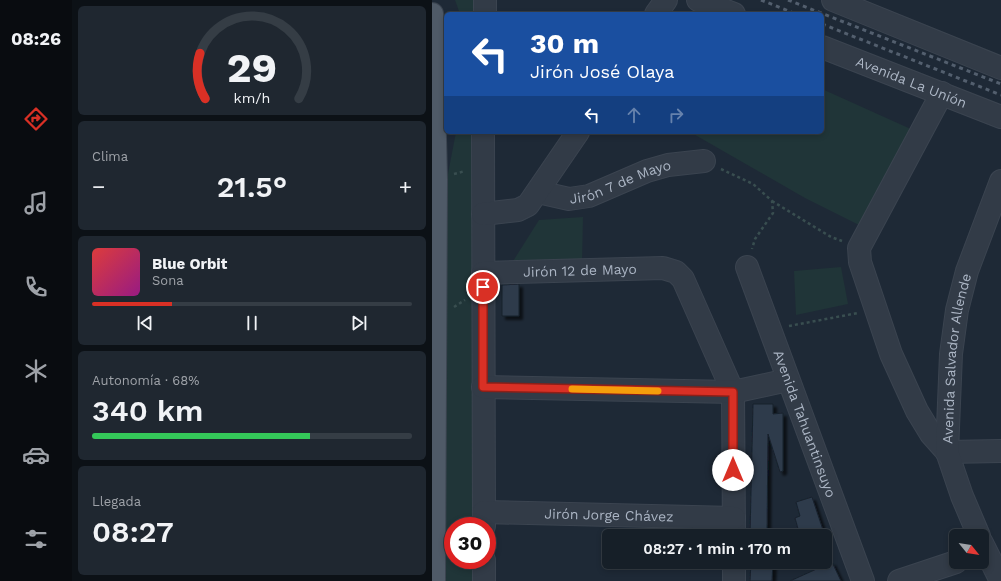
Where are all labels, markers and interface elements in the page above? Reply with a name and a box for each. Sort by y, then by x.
text: 30 m [530,27,599,60]
text: 08:26 [11,28,61,49]
icon: left [464,28,516,80]
text: 29 [227,42,277,91]
street label: Avenida La Unión [854,53,969,111]
text: Jirón José Olaya [530,61,674,82]
text: km/h [234,89,270,105]
icon: left [581,104,603,126]
icon: ahead [623,104,645,126]
icon: right [665,104,687,126]
icon: directions [22,105,50,133]
text: Clima [92,149,128,164]
street label: Jirón 7 de Mayo [568,157,673,207]
text: 21.5° [217,169,287,204]
text: − [92,174,105,199]
text: + [399,174,412,199]
icon: music [22,189,50,217]
text: Blue Orbit [152,255,227,273]
street label: Jirón 12 de Mayo [523,261,637,280]
pin [466,270,500,304]
street label: Avenida Salvador Allende [939,272,974,444]
icon: phone [22,273,50,301]
text: Sona [152,273,184,288]
icon: arrive [472,276,494,298]
icon: previous [134,312,156,334]
icon: pause [241,312,263,334]
icon: next [348,312,370,334]
street label: Avenida Tahuantinsuyo [770,348,839,500]
icon: climate [22,357,50,385]
text: Autonomía · 68% [92,373,199,388]
text: 340 km [92,393,203,428]
icon: car [22,441,50,469]
position arrow [712,449,754,491]
text: Llegada [92,494,141,509]
street label: Jirón Jorge Chávez [544,505,674,525]
text: 08:27 [92,514,174,549]
speed limit sign: 30 [444,517,496,569]
icon: filters [22,525,50,553]
north arrow [949,529,989,569]
map controls [949,529,989,569]
text: 08:27 · 1 min · 170 m [643,540,791,558]

